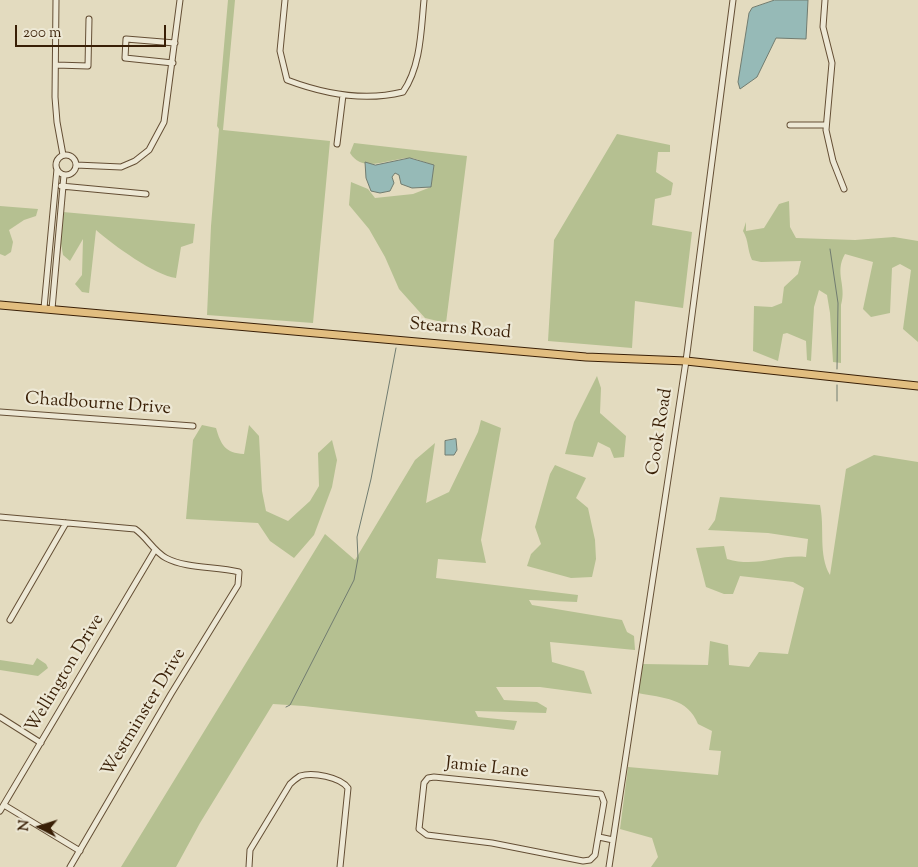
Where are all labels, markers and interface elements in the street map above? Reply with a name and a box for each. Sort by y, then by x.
scale bar [18,15,169,47]
text: 200 m [23,23,62,44]
street label: Stearns Road [408,315,512,345]
street label: Cook Road [643,387,679,477]
street label: Chadbourne Drive [24,389,172,421]
street label: Wellington Drive [22,611,110,737]
street label: Westminster Drive [98,645,192,781]
street label: Jamie Lane [444,754,530,784]
north arrow [15,802,65,852]
text: N [15,819,36,832]

